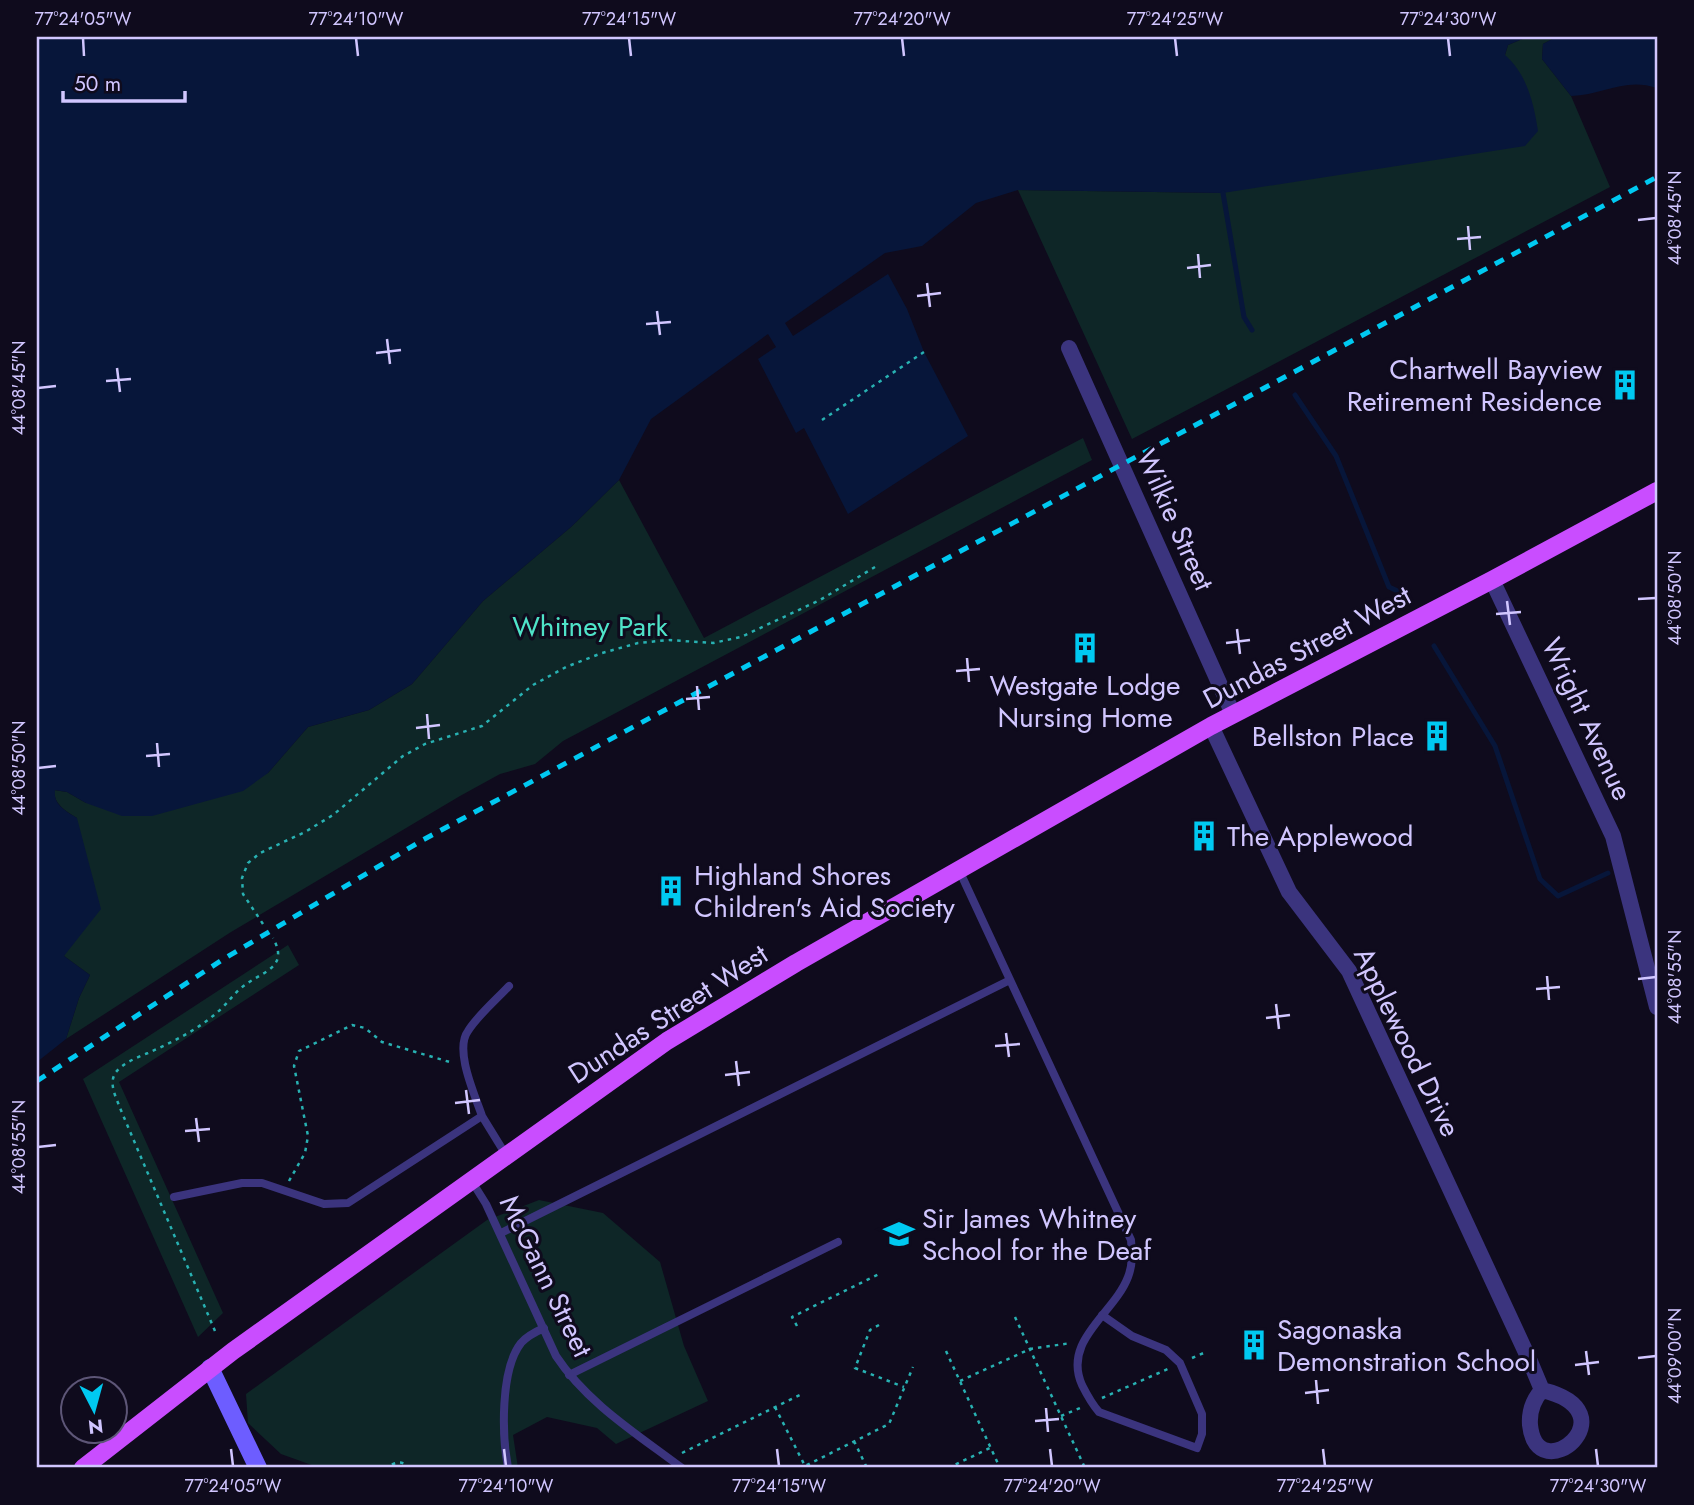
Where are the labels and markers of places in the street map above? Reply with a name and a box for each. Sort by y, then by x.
place label: Chartwell Bayview Retirement Residence [1347,349,1602,422]
building icon: Chartwell Bayview Retirement Residence [1608,368,1642,402]
building icon: Westgate Lodge Nursing Home [1068,631,1102,665]
place label: Westgate Lodge Nursing Home [989,665,1181,738]
place label: Bellston Place [1252,716,1414,757]
building icon: Bellston Place [1420,719,1454,753]
place label: The Applewood [1227,816,1414,857]
building icon: The Applewood [1187,819,1221,853]
place label: Highland Shores Children's Aid Society [694,855,955,928]
building icon: Highland Shores Children's Aid Society [654,874,688,908]
place label: Sir James Whitney School for the Deaf [922,1198,1152,1271]
school or university icon: Sir James Whitney School for the Deaf [882,1217,916,1251]
place label: Sagonaska Demonstration School [1277,1309,1536,1382]
building icon: Sagonaska Demonstration School [1237,1328,1271,1362]

